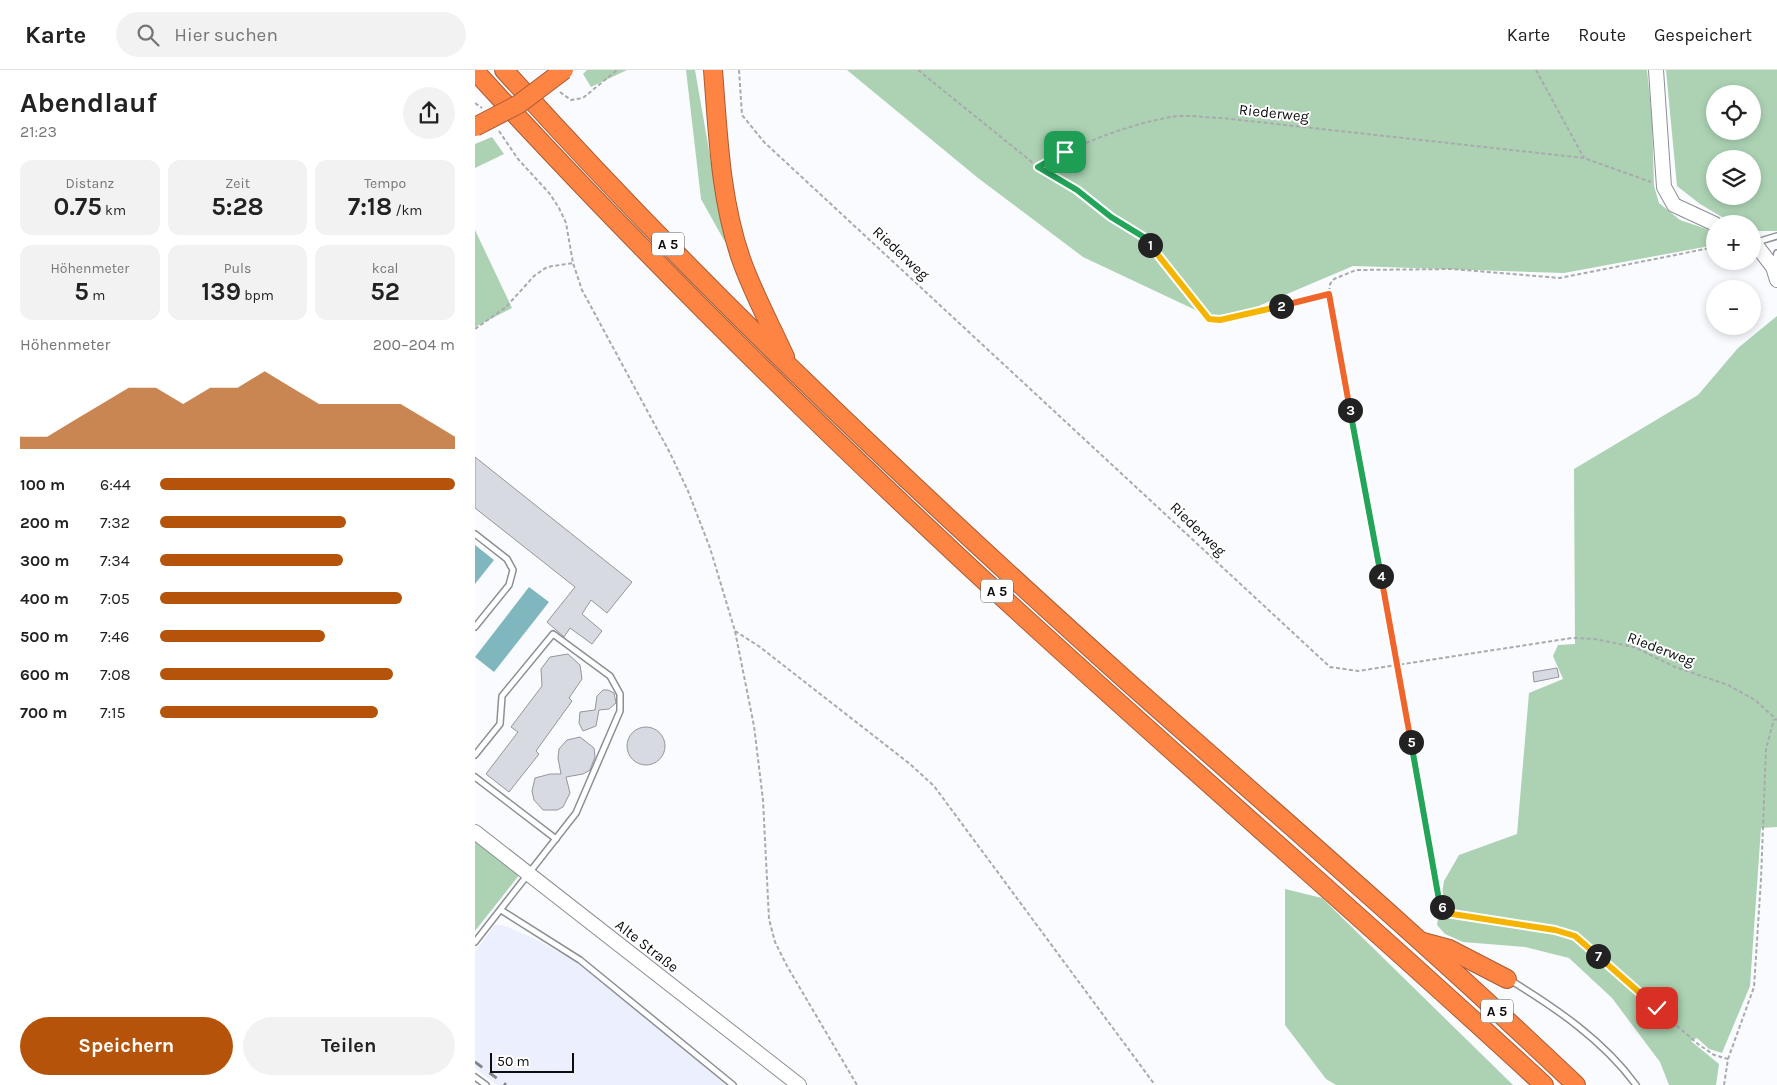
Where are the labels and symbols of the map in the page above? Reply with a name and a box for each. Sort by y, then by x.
street label: Riederweg [1238,100,1310,126]
pin [1044,131,1086,173]
street label: Riederweg [869,222,933,284]
road number: A 5 [652,232,684,255]
pin: 1 [1137,232,1163,258]
pin: 2 [1269,294,1293,318]
pin: 3 [1337,398,1363,422]
street label: Riederweg [1166,498,1230,560]
pin: 4 [1369,564,1393,588]
road number: A 5 [981,580,1013,602]
street label: Riederweg [1625,628,1698,670]
pin: 5 [1399,730,1423,754]
pin: 6 [1429,894,1455,920]
street label: Alte Straße [612,916,682,976]
pin: 7 [1585,944,1611,968]
pin [1636,987,1678,1029]
road number: A 5 [1481,999,1513,1022]
scale bar [490,1050,574,1073]

